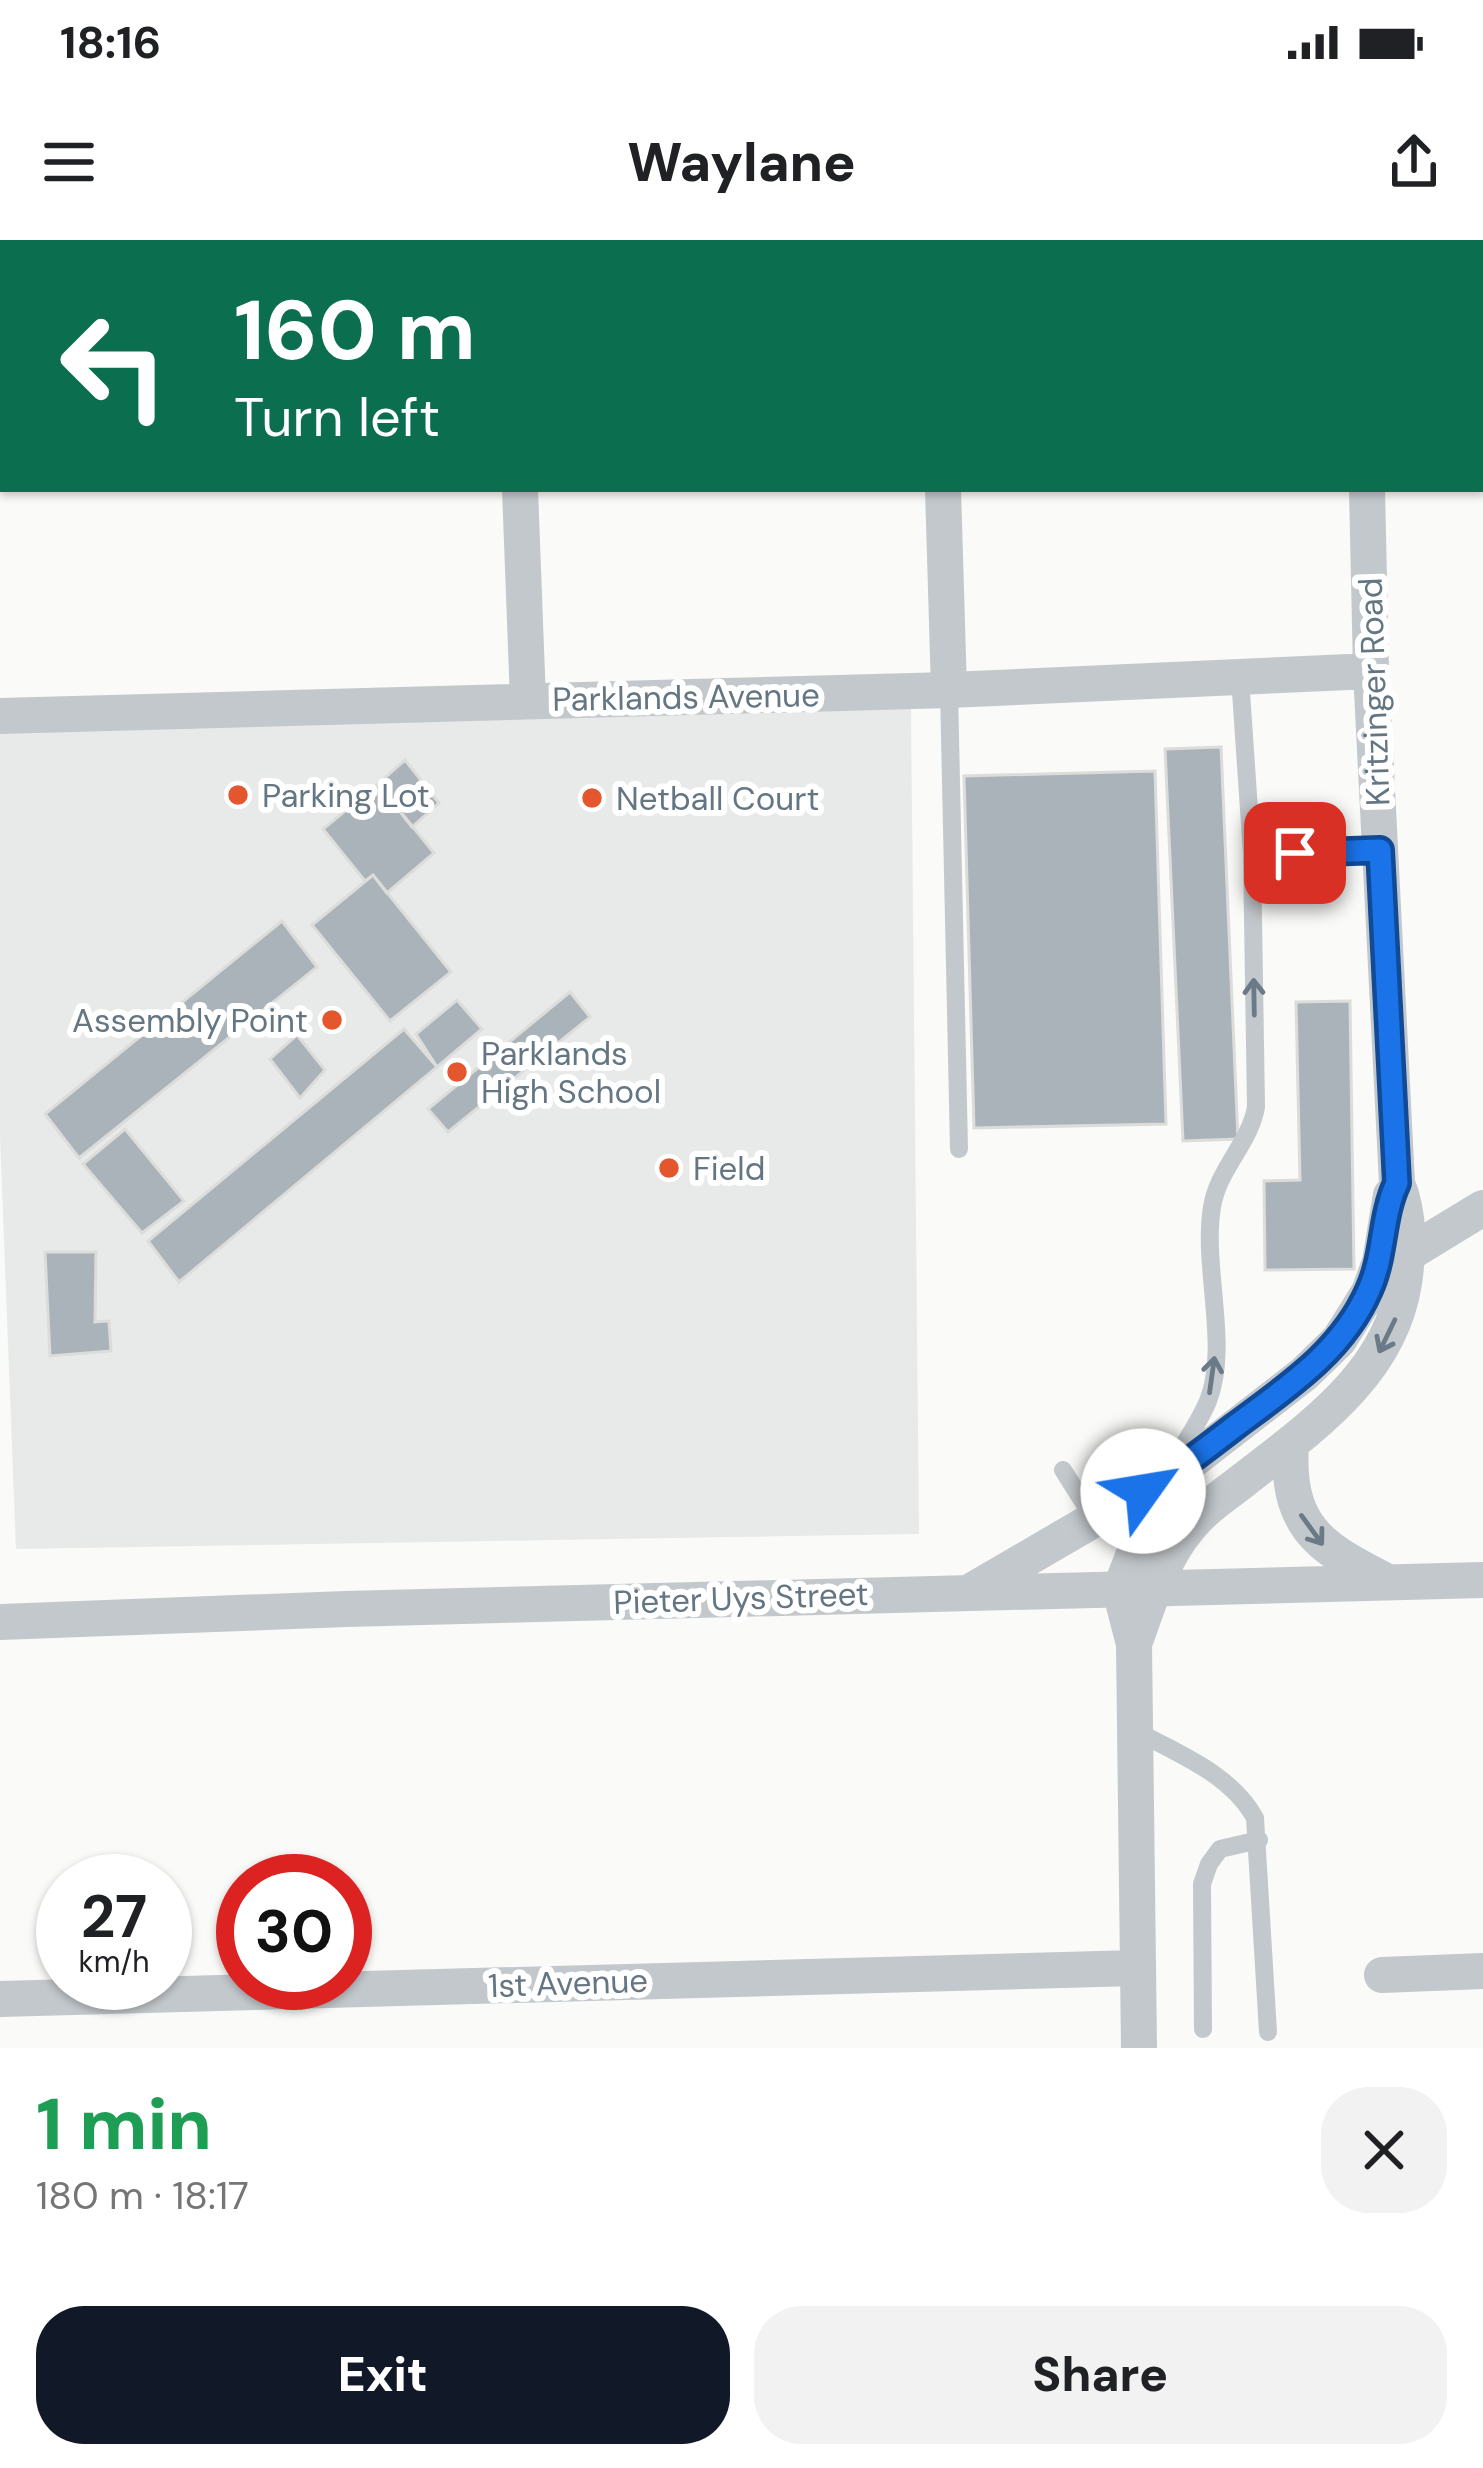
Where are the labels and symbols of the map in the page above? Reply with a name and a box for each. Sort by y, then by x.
street label: Kritzinger Road [1349,577,1399,807]
street label: Parklands Avenue [552,673,820,721]
place label: Parking Lot [262,774,430,817]
place label: Netball Court [616,777,819,820]
marker: Parking Lot [225,782,251,808]
marker: Netball Court [579,785,605,811]
pin [1244,802,1346,904]
one-way arrow [1243,978,1266,1017]
place label: Assembly Point [72,999,308,1042]
marker: Assembly Point [319,1007,345,1033]
place label: Parklands High School [481,1032,661,1113]
marker: Parklands High School [444,1059,470,1085]
place label: Field [693,1147,765,1190]
marker: Field [656,1155,682,1181]
one-way arrow [1375,1318,1397,1354]
one-way arrow [1201,1356,1224,1395]
position arrow [1080,1428,1206,1554]
one-way arrow [1298,1514,1324,1546]
street label: Pieter Uys Street [613,1572,869,1624]
speed limit sign: 30 [216,1854,372,2010]
street label: 1st Avenue [487,1959,649,2007]

